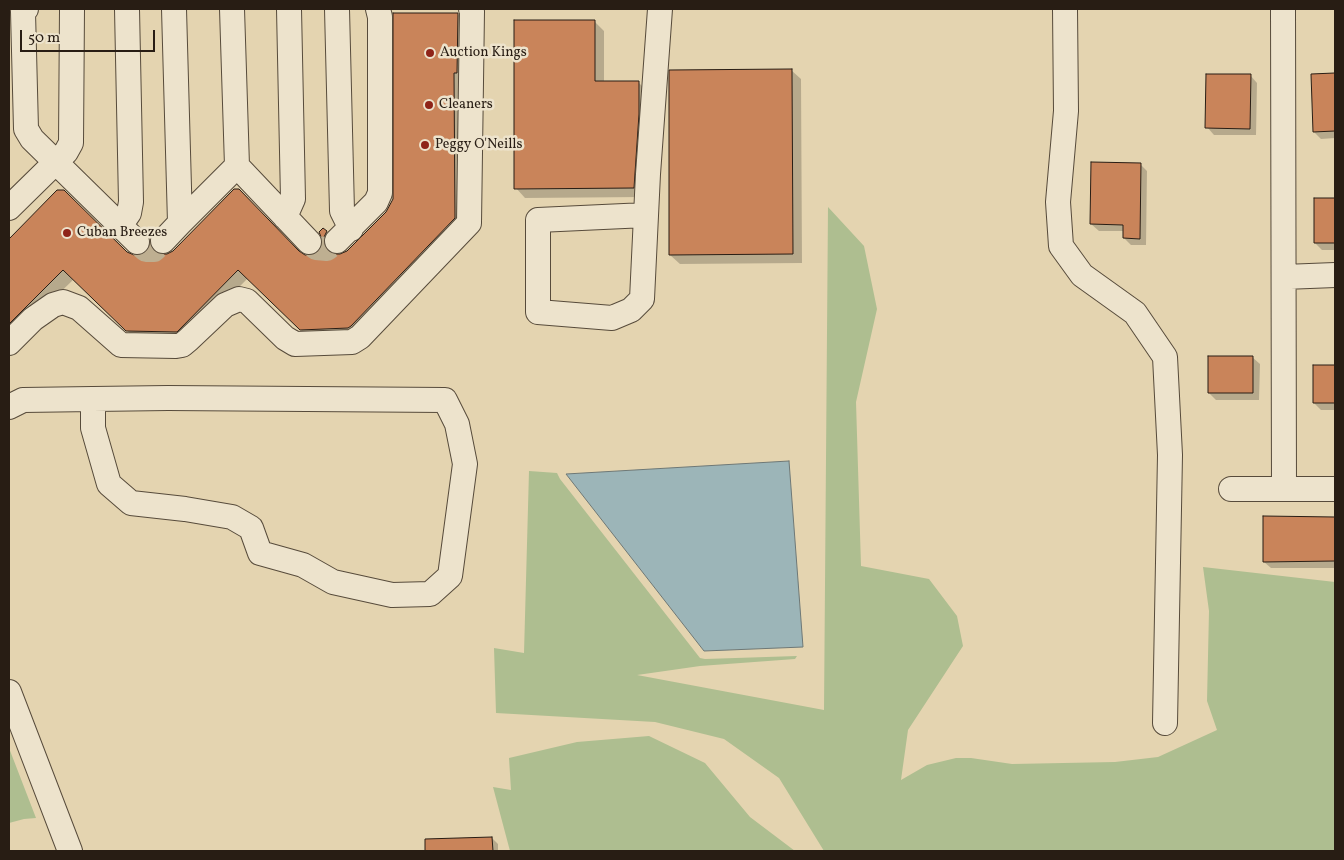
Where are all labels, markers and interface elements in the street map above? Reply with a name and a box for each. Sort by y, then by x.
scale bar [22,20,158,52]
text: 50 m [28,28,60,49]
place label: Auction Kings [440,45,527,61]
marker: Auction Kings [424,47,436,59]
place label: Cleaners [439,97,493,113]
marker: Cleaners [423,99,435,111]
place label: Peggy O'Neills [435,137,522,153]
marker: Peggy O'Neills [419,139,431,151]
place label: Cuban Breezes [77,225,167,241]
marker: Cuban Breezes [61,227,73,239]

